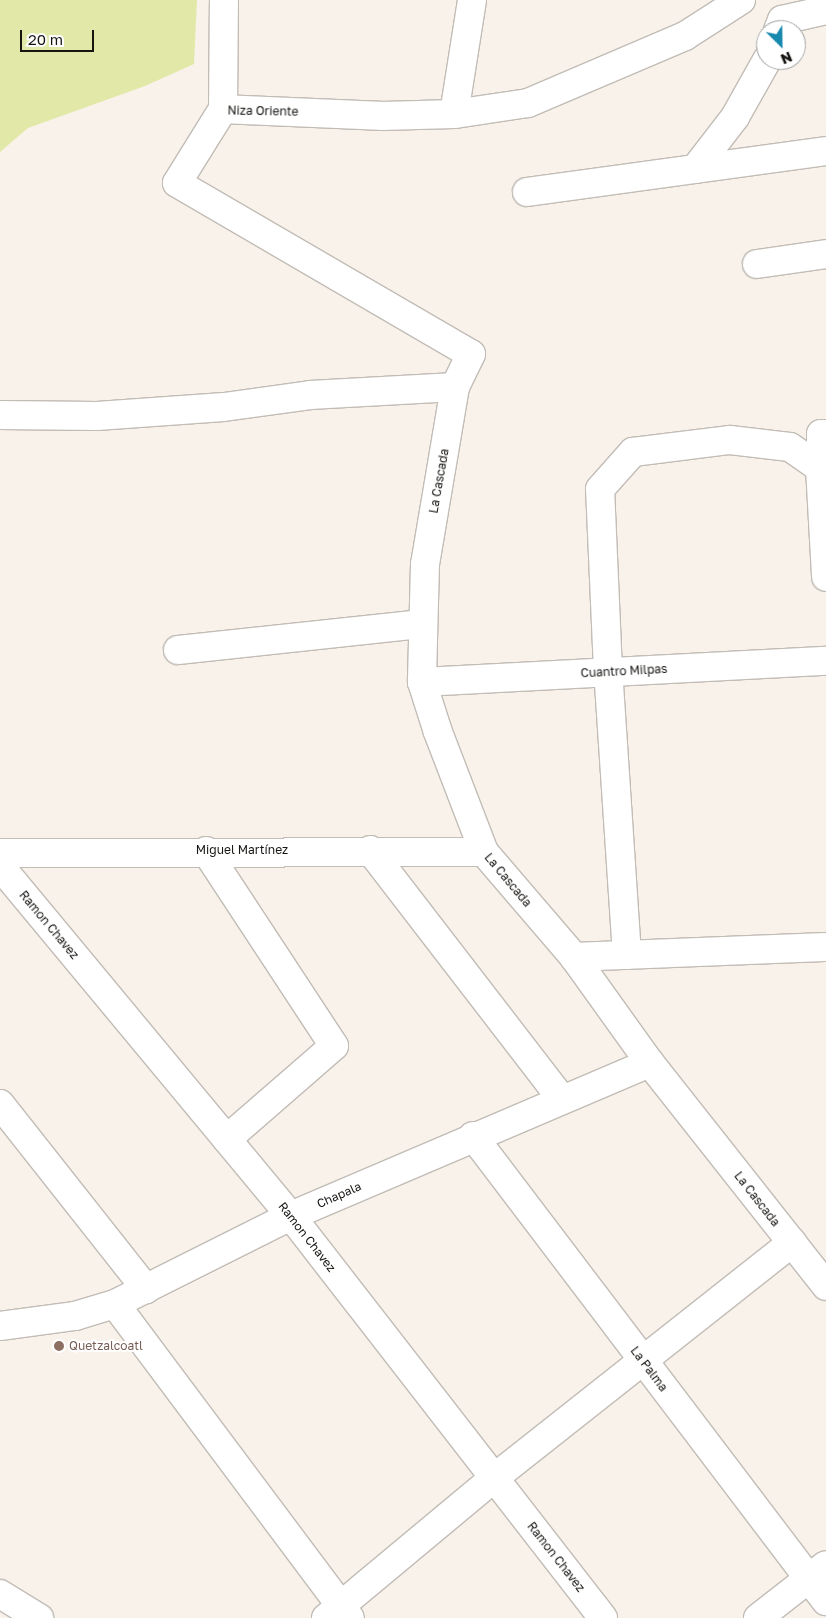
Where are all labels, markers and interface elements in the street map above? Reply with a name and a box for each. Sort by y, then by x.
scale bar [22,20,96,52]
north arrow [756,20,806,70]
text: 20 m [28,30,63,48]
text: N [778,48,795,68]
street label: Niza Oriente [227,103,299,119]
street label: La Cascada [426,447,452,515]
street label: Cuantro Milpas [580,662,668,680]
street label: Miguel Martínez [196,843,288,857]
street label: La Cascada [481,850,535,910]
street label: Ramon Chavez [16,888,82,962]
street label: La Cascada [731,1169,783,1229]
street label: Chapala [315,1179,363,1211]
street label: Ramon Chavez [275,1199,339,1275]
place label: Quetzalcoatl [69,1339,143,1353]
marker: Quetzalcoatl [53,1340,65,1352]
street label: La Palma [627,1344,671,1394]
street label: Ramon Chavez [524,1519,588,1595]

